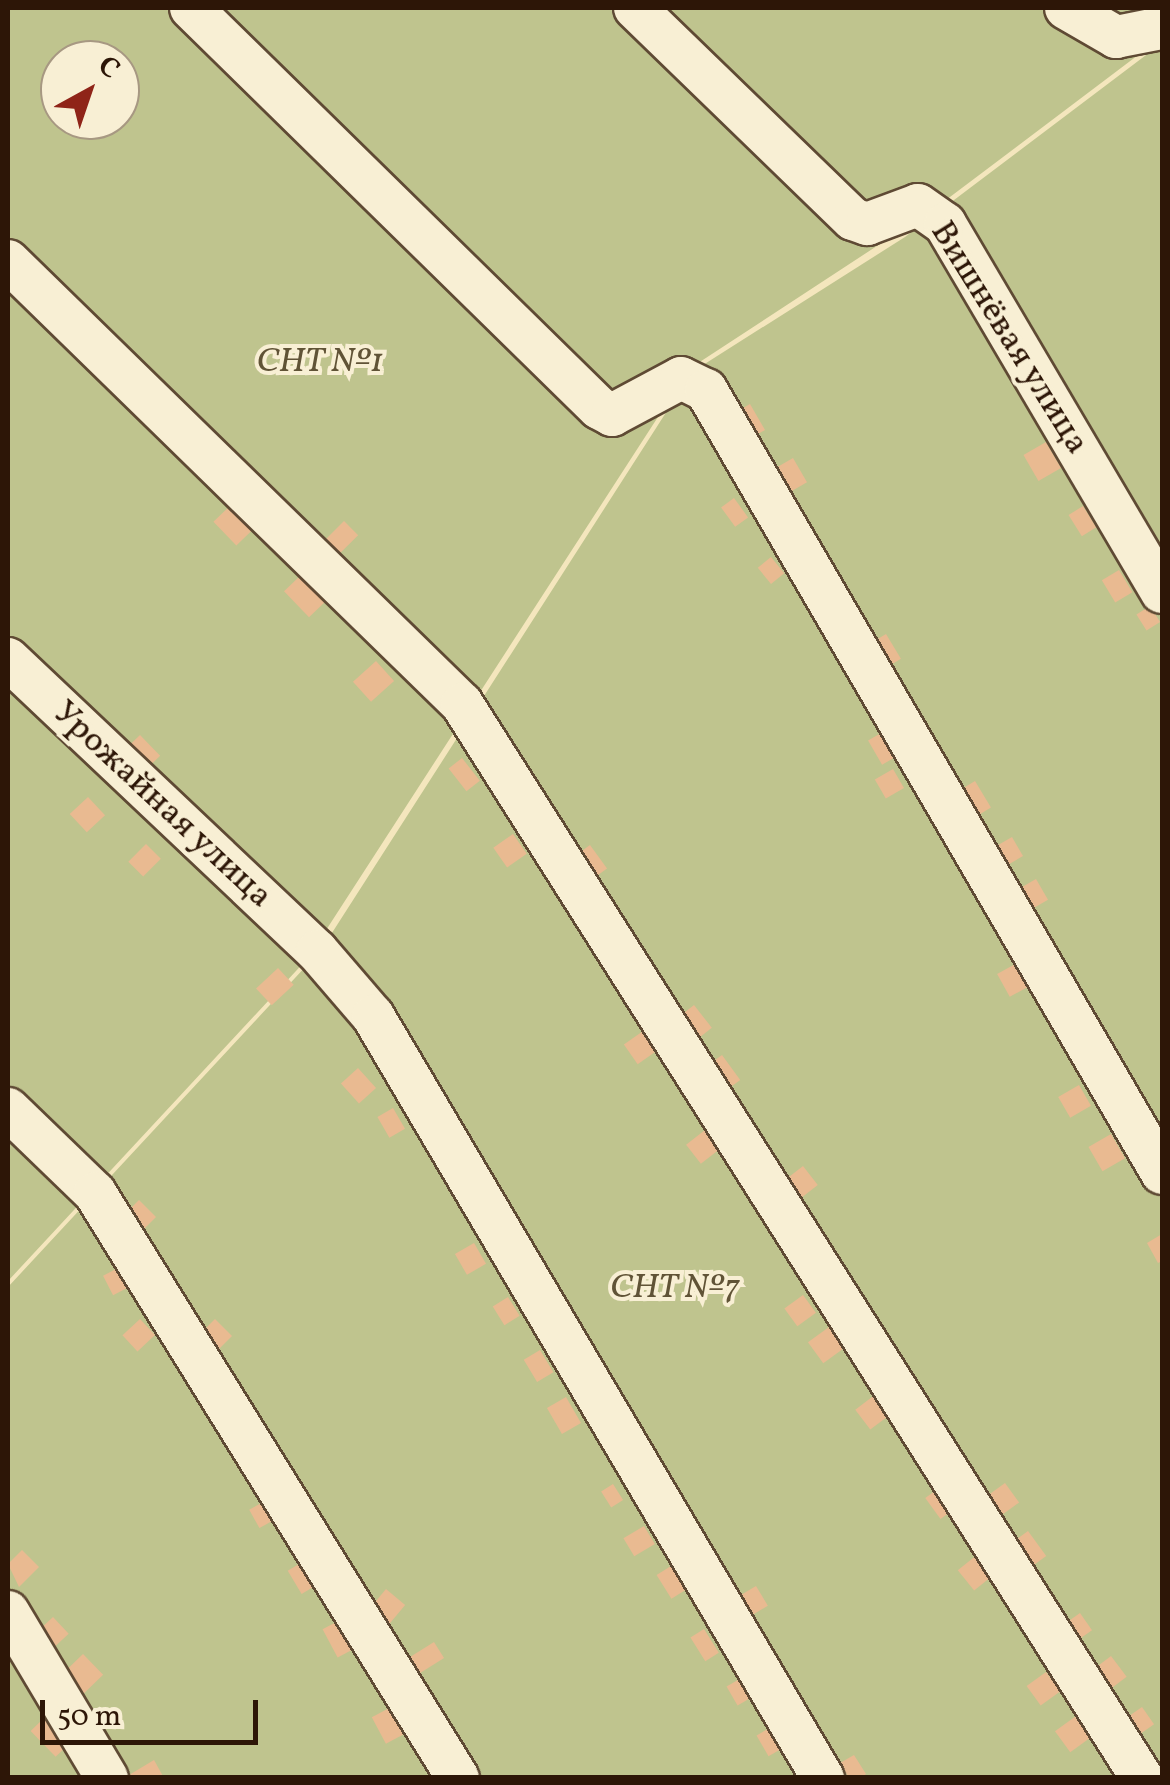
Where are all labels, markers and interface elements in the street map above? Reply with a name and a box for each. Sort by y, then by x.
north arrow [40,40,140,140]
text: С [89,47,128,89]
street label: Вишнёвая улица [920,213,1098,463]
park label: СНТ №1 [256,341,384,383]
street label: Урожайная улица [43,692,281,918]
park label: СНТ №7 [610,1267,740,1309]
scale bar [45,1680,262,1742]
text: 50 m [57,1696,121,1738]

